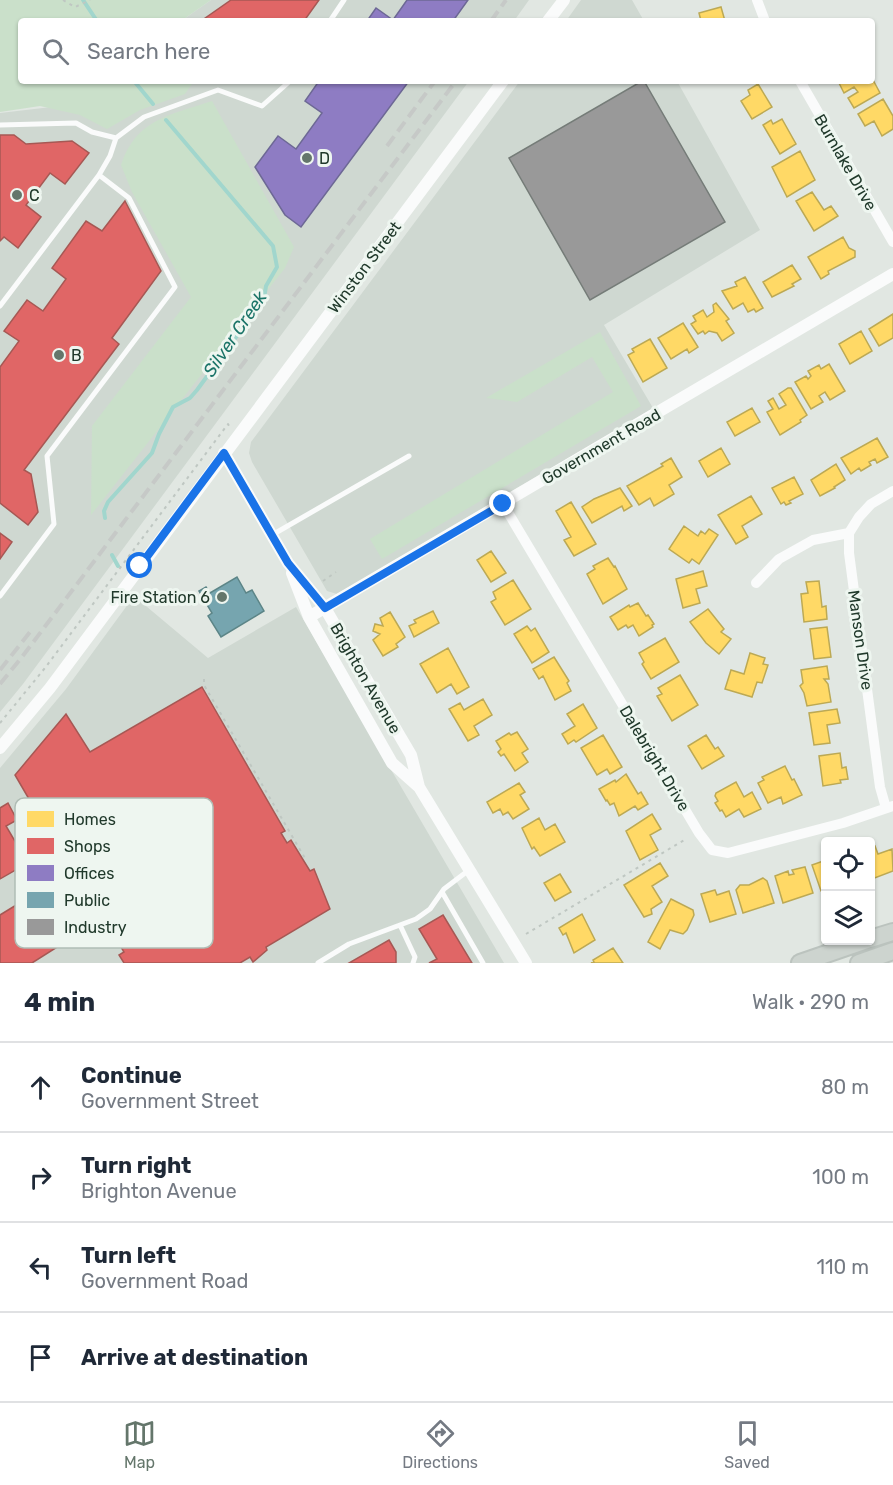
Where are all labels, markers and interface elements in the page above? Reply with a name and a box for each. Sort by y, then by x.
search box [18,18,875,84]
icon: search [39,35,72,68]
text: Search here [87,38,210,65]
street label: Burnlake Drive [810,111,881,214]
place label: D [319,149,330,168]
marker: D [300,151,314,165]
place label: C [29,186,40,205]
marker: C [10,188,24,202]
street label: Winston Street [324,218,405,317]
water label: Silver Creek [198,286,272,381]
place label: B [71,346,82,365]
marker: B [52,348,66,362]
street label: Government Road [538,405,664,488]
route end [489,490,515,516]
route start [126,552,152,578]
place label: Fire Station 6 [110,588,210,607]
street label: Manson Drive [844,589,877,691]
marker: Fire Station 6 [215,590,229,604]
street label: Brighton Avenue [326,620,405,737]
street label: Dalebright Drive [616,702,694,815]
legend [15,798,213,948]
text: Homes [64,810,116,829]
text: Shops [64,837,111,856]
map controls [821,837,875,945]
button: locate [821,837,875,891]
text: Offices [64,864,114,883]
text: Public [64,891,110,910]
button: layers [821,891,875,945]
text: Industry [64,918,127,937]
text: 4 min [24,987,95,1018]
text: Walk · 290 m [752,990,869,1014]
text: Continue [81,1062,182,1089]
icon: ahead [24,1071,57,1104]
text: 80 m [821,1075,869,1099]
text: Government Street [81,1089,259,1113]
text: Turn right [81,1152,191,1179]
icon: right [24,1161,57,1194]
text: 100 m [812,1165,869,1189]
text: Brighton Avenue [81,1179,237,1203]
text: Turn left [81,1242,176,1269]
icon: left [24,1251,57,1284]
text: 110 m [817,1255,869,1279]
text: Government Road [81,1269,248,1293]
icon: arrive [24,1341,57,1374]
text: Arrive at destination [81,1344,308,1371]
tab: Map [123,1417,156,1472]
tab: Directions [402,1417,478,1472]
tab: Saved [724,1417,770,1472]

